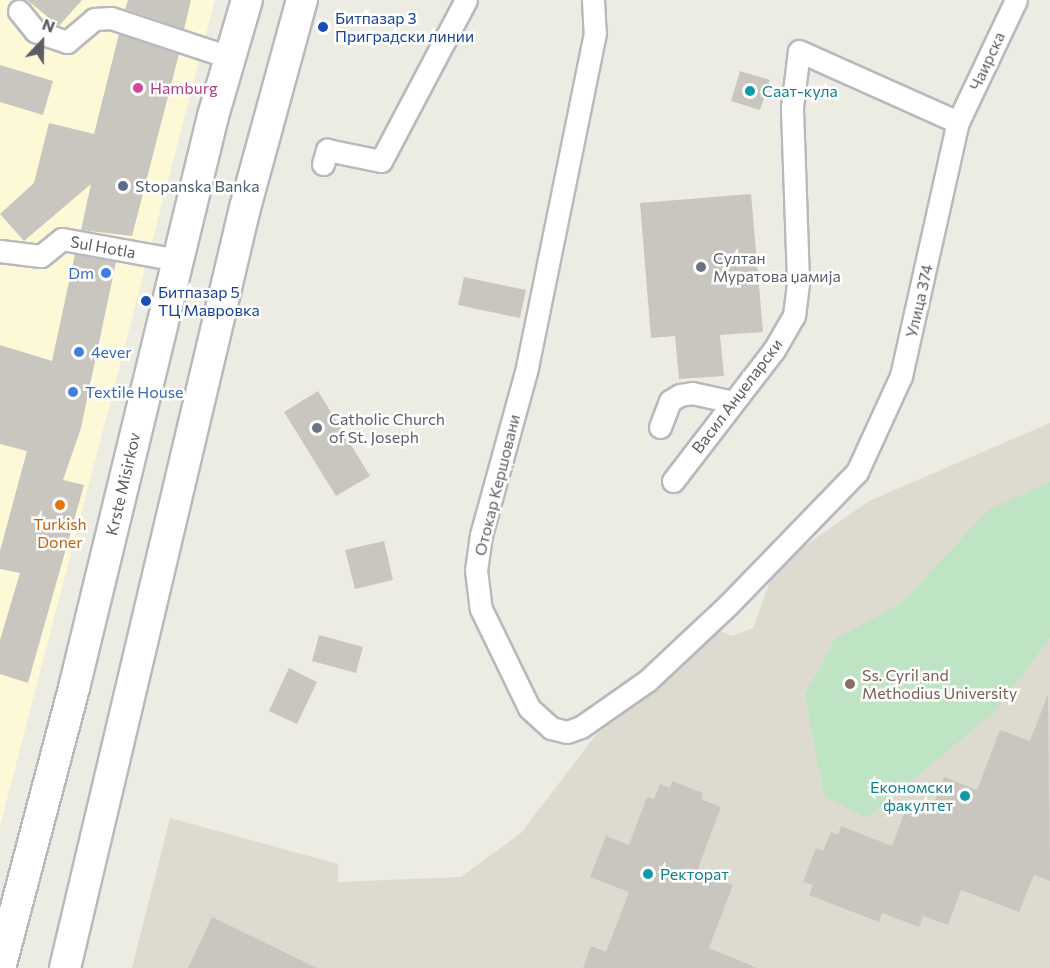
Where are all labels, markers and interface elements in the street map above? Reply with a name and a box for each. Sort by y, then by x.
place label: Битпазар 3 Приградски линии [335,8,474,46]
north arrow [12,12,72,72]
text: N [40,14,58,36]
marker: Битпазар 3 Приградски линии [316,20,330,34]
street label: Чаирска [965,29,1009,93]
place label: Hamburg [150,78,218,98]
marker: Hamburg [131,81,145,95]
place label: Саат-кула [762,81,838,101]
marker: Саат-кула [743,84,757,98]
place label: Stopanska Banka [135,176,260,196]
marker: Stopanska Banka [116,179,130,193]
street label: Sul Hotla [69,232,137,262]
place label: Султан Муратова џамија [713,248,841,286]
marker: Султан Муратова џамија [694,260,708,274]
place label: Dm [68,263,94,283]
street label: Улица 374 [901,263,937,339]
marker: Dm [99,266,113,280]
place label: Битпазар 5 ТЦ Мавровка [158,282,260,320]
marker: Битпазар 5 ТЦ Мавровка [139,294,153,308]
street label: Васил Анџеларски [688,335,786,457]
place label: 4ever [91,342,132,362]
marker: 4ever [72,345,86,359]
place label: Textile House [85,382,183,402]
marker: Textile House [66,385,80,399]
place label: Catholic Church of St. Joseph [329,409,445,447]
street label: Отокар Кершовани [470,412,524,558]
marker: Catholic Church of St. Joseph [310,421,324,435]
street label: Krste Misirkov [102,431,144,537]
marker: Turkish Doner [53,498,67,512]
place label: Turkish Doner [33,514,87,552]
place label: Ss. Cyril and Methodius University [862,665,1017,703]
marker: Ss. Cyril and Methodius University [843,677,857,691]
place label: Економски факултет [870,777,953,815]
marker: Економски факултет [958,789,972,803]
place label: Ректорат [660,864,729,884]
marker: Ректорат [641,867,655,881]

